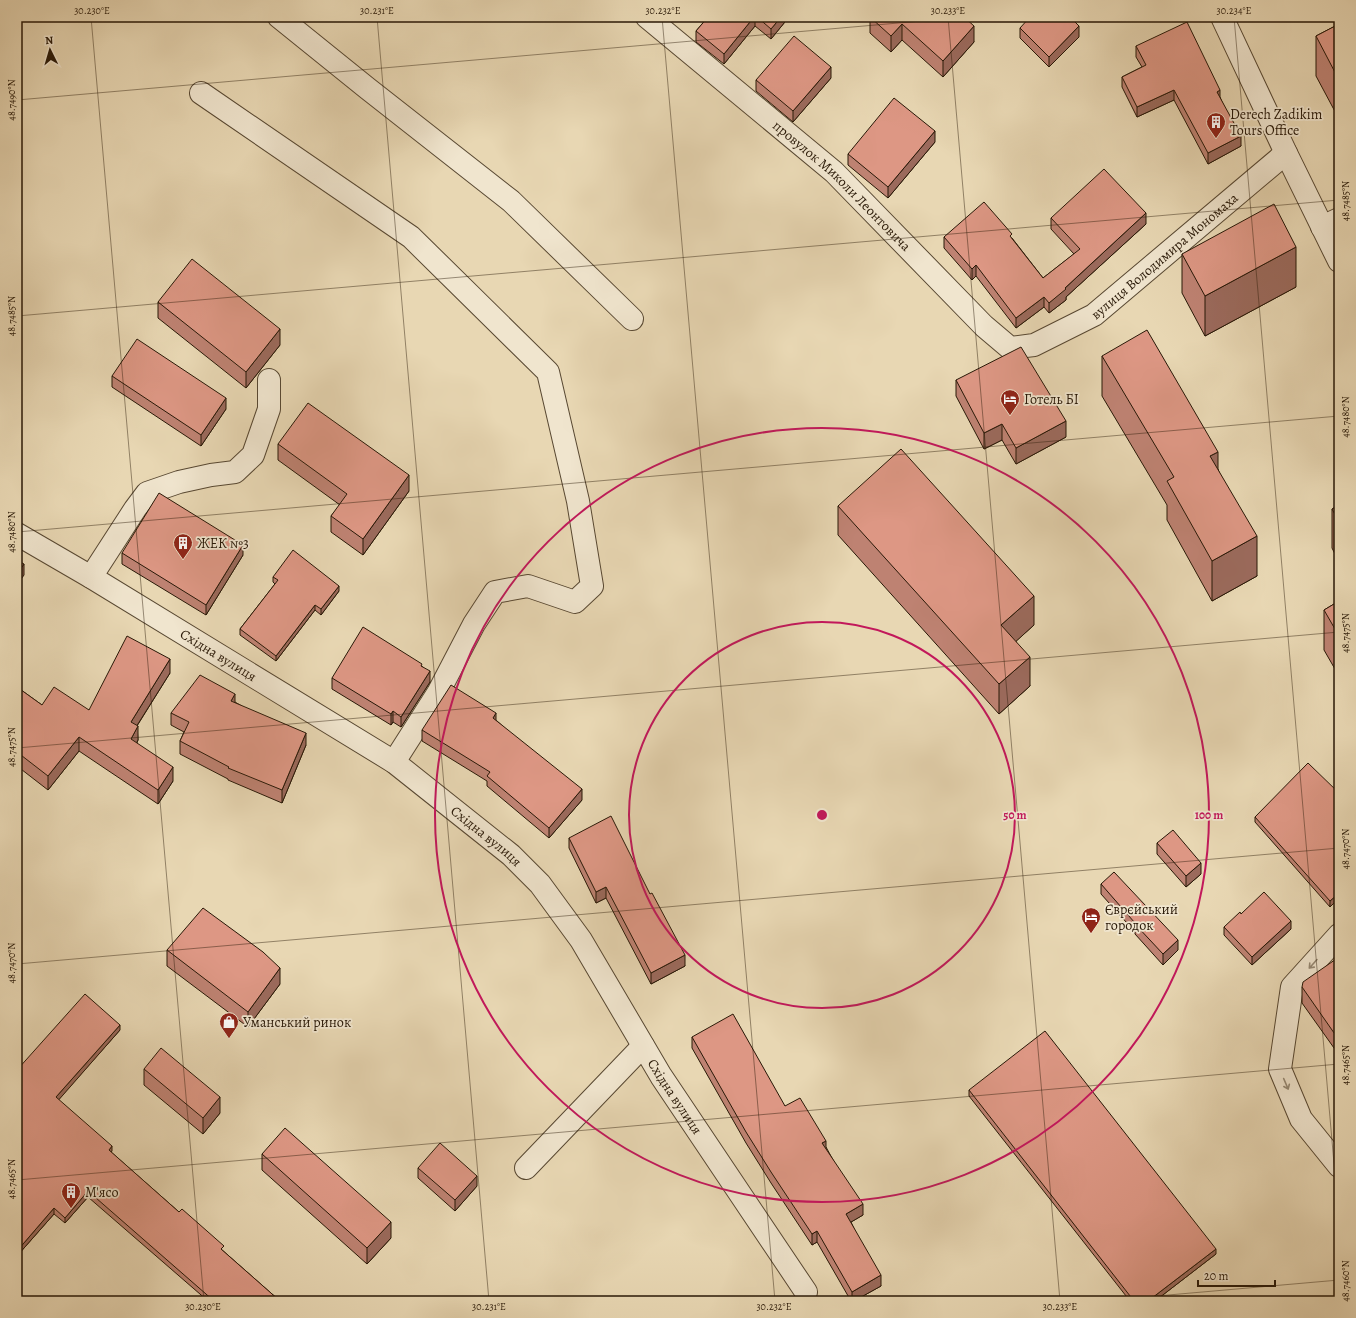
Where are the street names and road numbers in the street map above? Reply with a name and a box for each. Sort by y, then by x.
street label: провулок Миколи Леонтовича [769,116,915,256]
street label: вулиця Володимира Мономаха [1087,188,1243,324]
street label: Східна вулиця [176,625,260,686]
street label: Східна вулиця [447,802,526,871]
street label: Східна вулиця [643,1055,707,1138]

